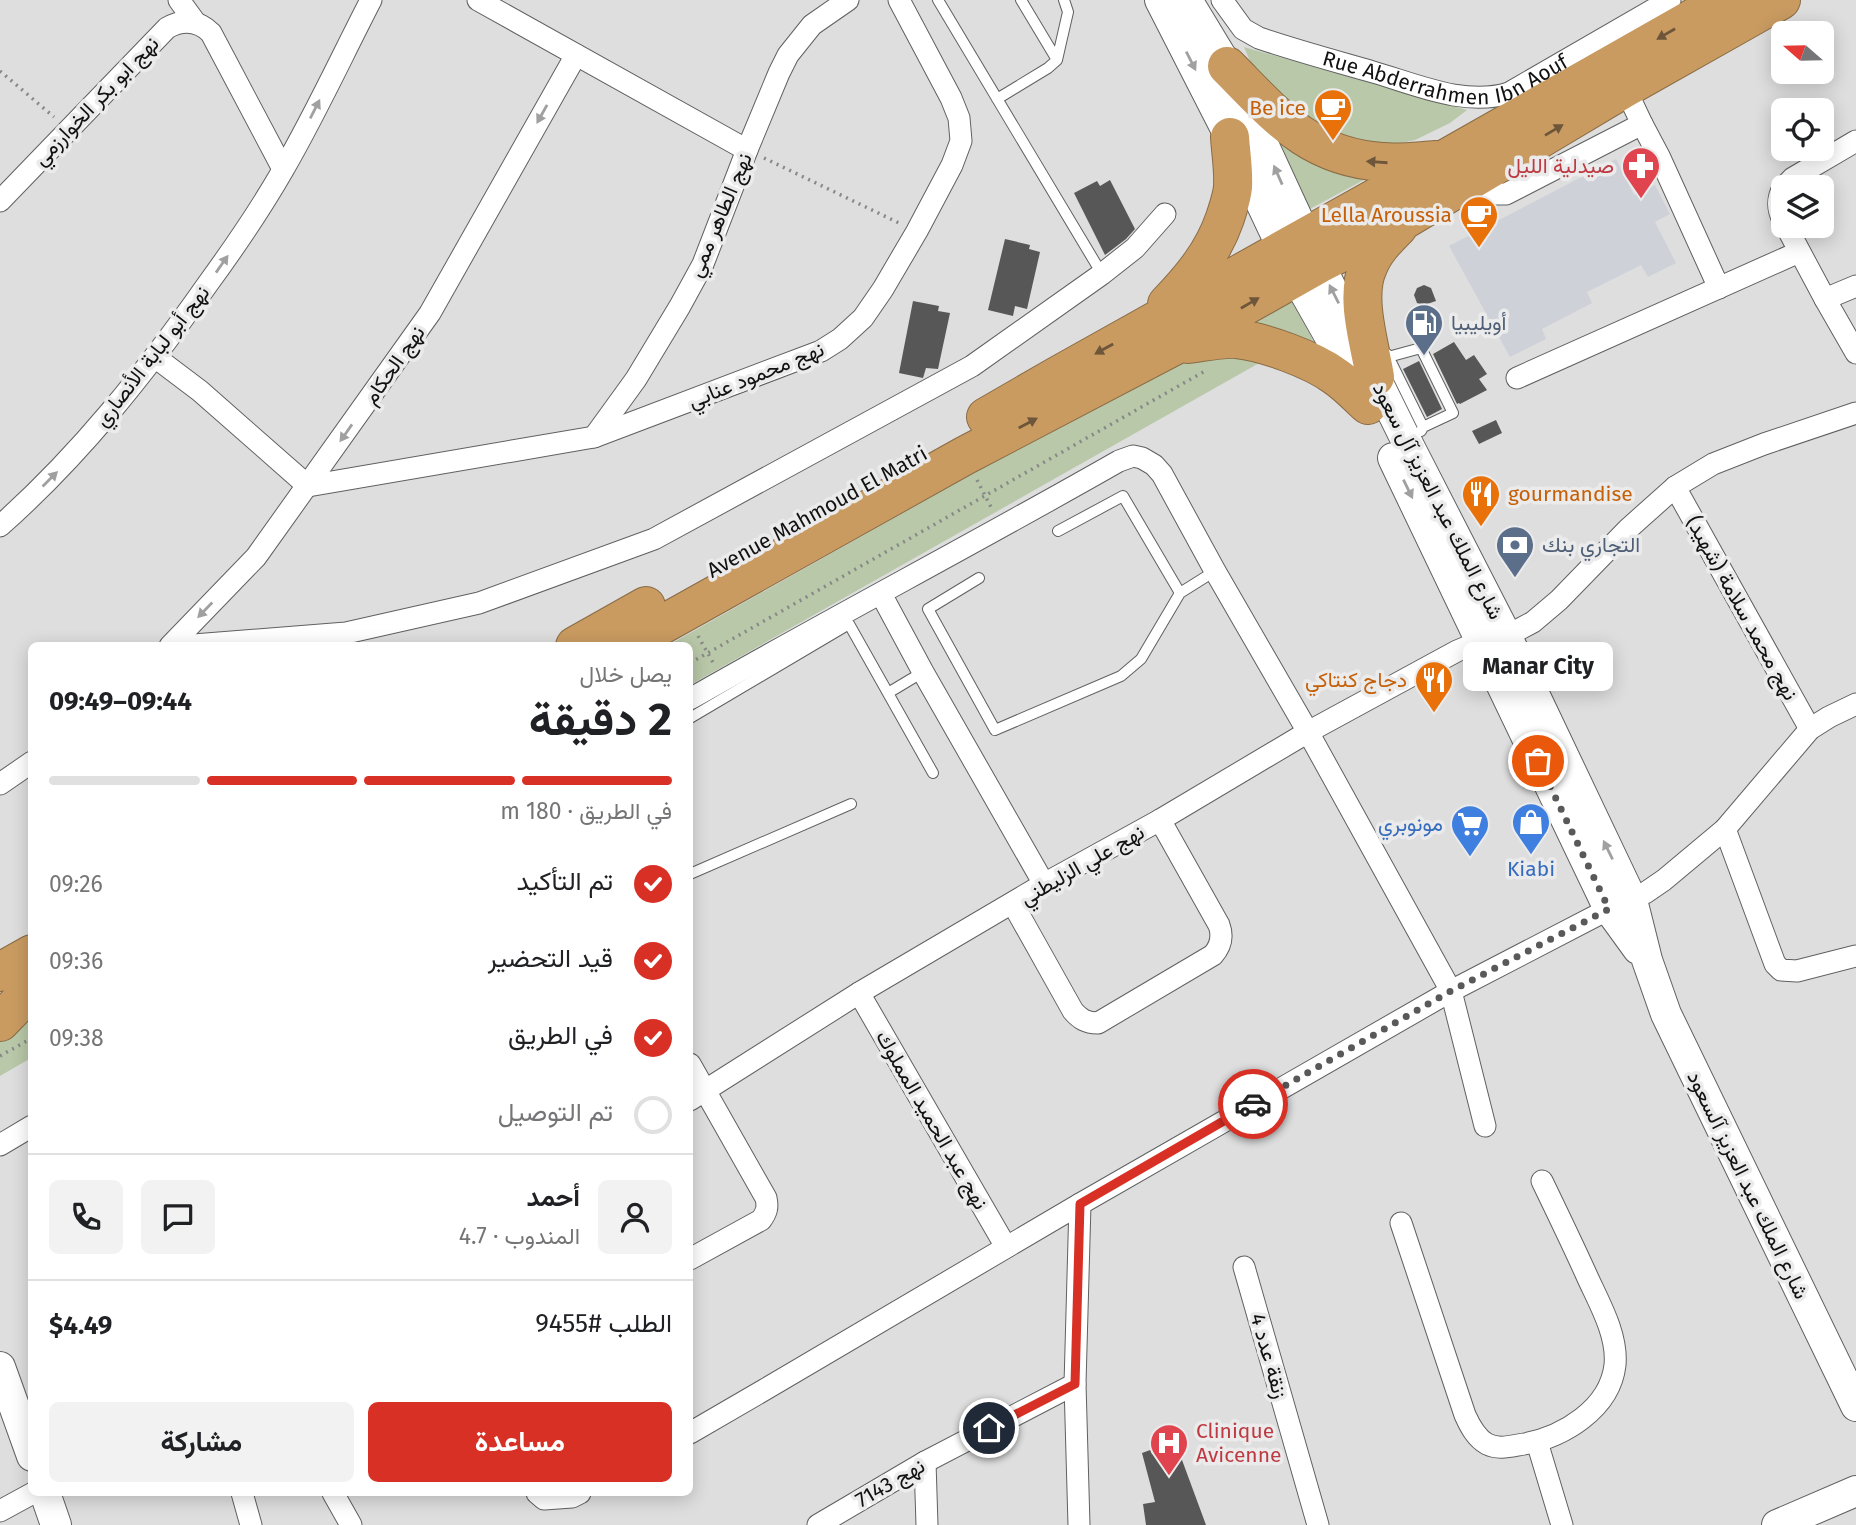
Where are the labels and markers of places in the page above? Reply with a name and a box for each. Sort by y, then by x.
cafe icon: Be ice [1312,87,1354,142]
place label: Be ice [1249,95,1306,121]
pharmacy icon: صيدلية الليل [1620,145,1662,200]
place label: صيدلية الليل [1508,153,1614,179]
cafe icon: Lella Aroussia [1458,194,1500,249]
place label: Lella Aroussia [1321,202,1452,228]
fuel station icon: أويليبيا [1403,302,1445,357]
place label: أويليبيا [1451,310,1507,336]
restaurant icon: gourmandise [1460,473,1502,528]
place label: gourmandise [1508,481,1633,507]
bank icon: التجاري بنك [1494,524,1536,579]
place label: التجاري بنك [1542,532,1640,562]
callout: Manar City [1463,642,1613,691]
restaurant icon: دجاج كنتاكي [1413,659,1455,714]
place label: دجاج كنتاكي [1305,667,1407,697]
pin [1508,731,1568,791]
shop icon: Kiabi [1510,801,1552,856]
supermarket icon: مونوبري [1449,803,1491,858]
place label: مونوبري [1378,811,1443,841]
place label: Kiabi [1507,856,1555,882]
pin [959,1398,1019,1458]
place label: Clinique Avicenne [1196,1418,1281,1468]
hospital icon: Clinique Avicenne [1148,1422,1190,1477]

